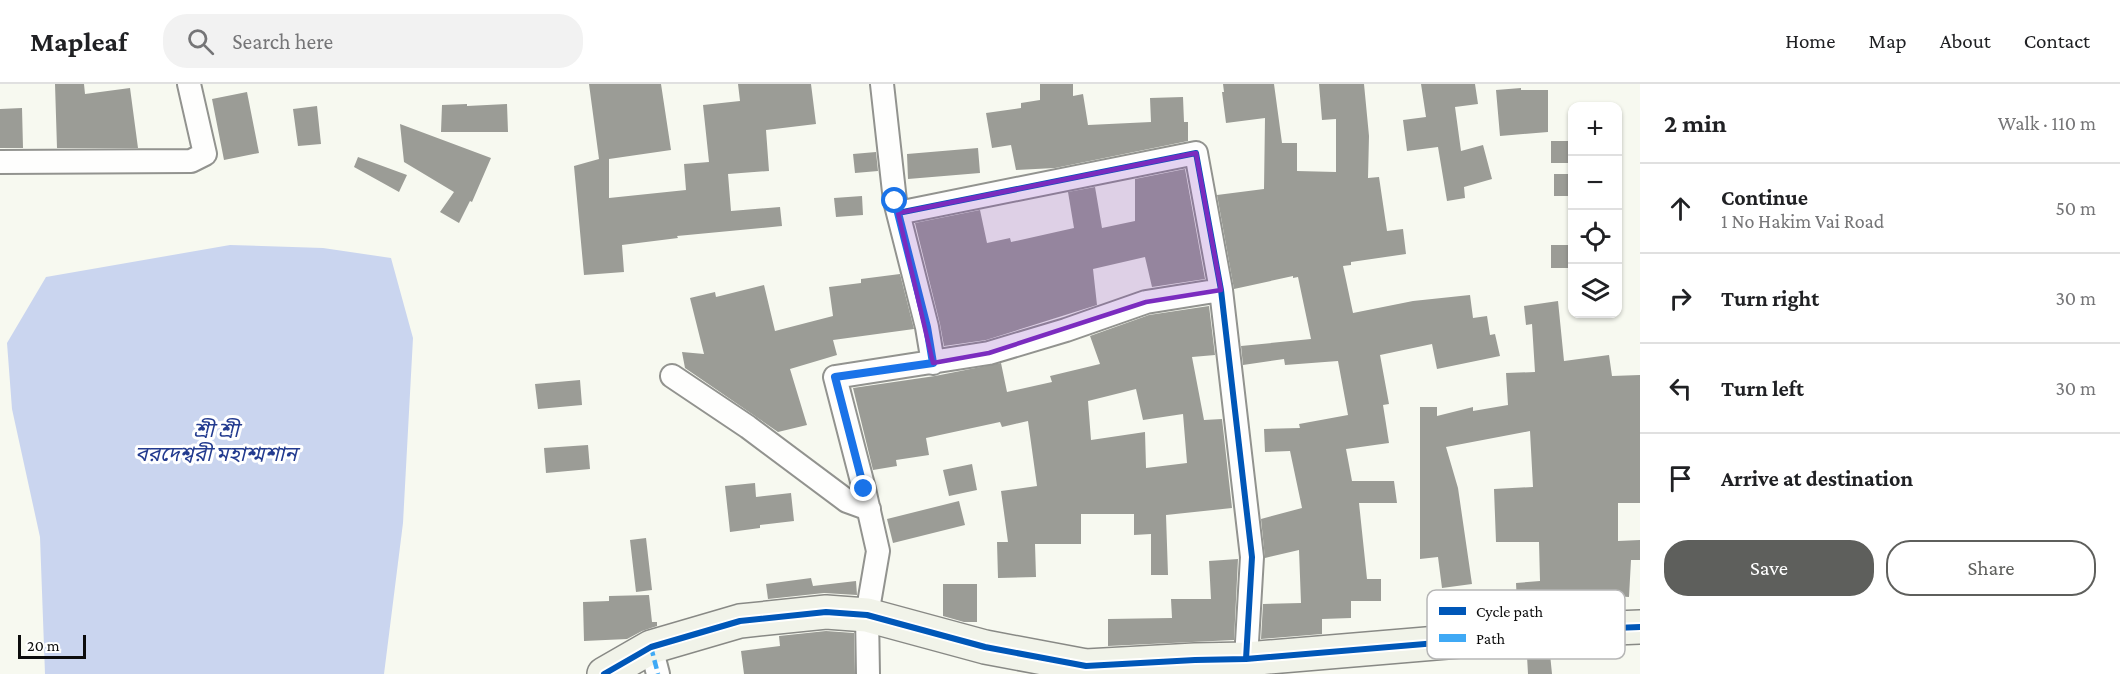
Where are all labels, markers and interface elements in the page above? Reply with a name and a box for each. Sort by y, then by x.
search box [163,14,583,68]
icon: search [184,25,217,58]
text: Mapleaf [30,26,127,57]
text: Search here [232,29,333,54]
text: Home [1785,29,1835,53]
text: Map [1868,29,1907,53]
text: About [1940,29,1991,53]
text: Contact [2024,29,2090,53]
map controls [1568,102,1622,318]
button: + [1568,102,1622,156]
text: 2 min [1664,109,1727,138]
text: Walk · 110 m [1998,112,2096,134]
button: − [1568,156,1622,210]
text: Continue [1721,185,1808,210]
route start [881,187,907,213]
icon: ahead [1664,192,1697,225]
text: 50 m [2055,197,2096,219]
button: locate [1568,210,1622,264]
text: 1 No Hakim Vai Road [1721,210,1884,232]
button: layers [1568,264,1622,318]
icon: right [1664,282,1697,315]
text: Turn right [1721,286,1819,311]
text: 30 m [2055,287,2096,309]
icon: left [1664,372,1697,405]
text: Turn left [1721,376,1804,401]
text: 30 m [2055,377,2096,399]
water label: শ্রী শ্রী বরদেশ্বরী মহাশ্মশান [135,417,301,466]
icon: arrive [1664,462,1697,495]
text: Arrive at destination [1721,466,1913,491]
route end [850,475,876,501]
button: Save [1664,540,1874,596]
button: Share [1886,540,2096,596]
legend [1427,590,1625,659]
text: Cycle path [1476,603,1543,621]
text: Path [1476,630,1506,647]
scale bar [18,632,86,660]
text: 20 m [27,637,60,654]

